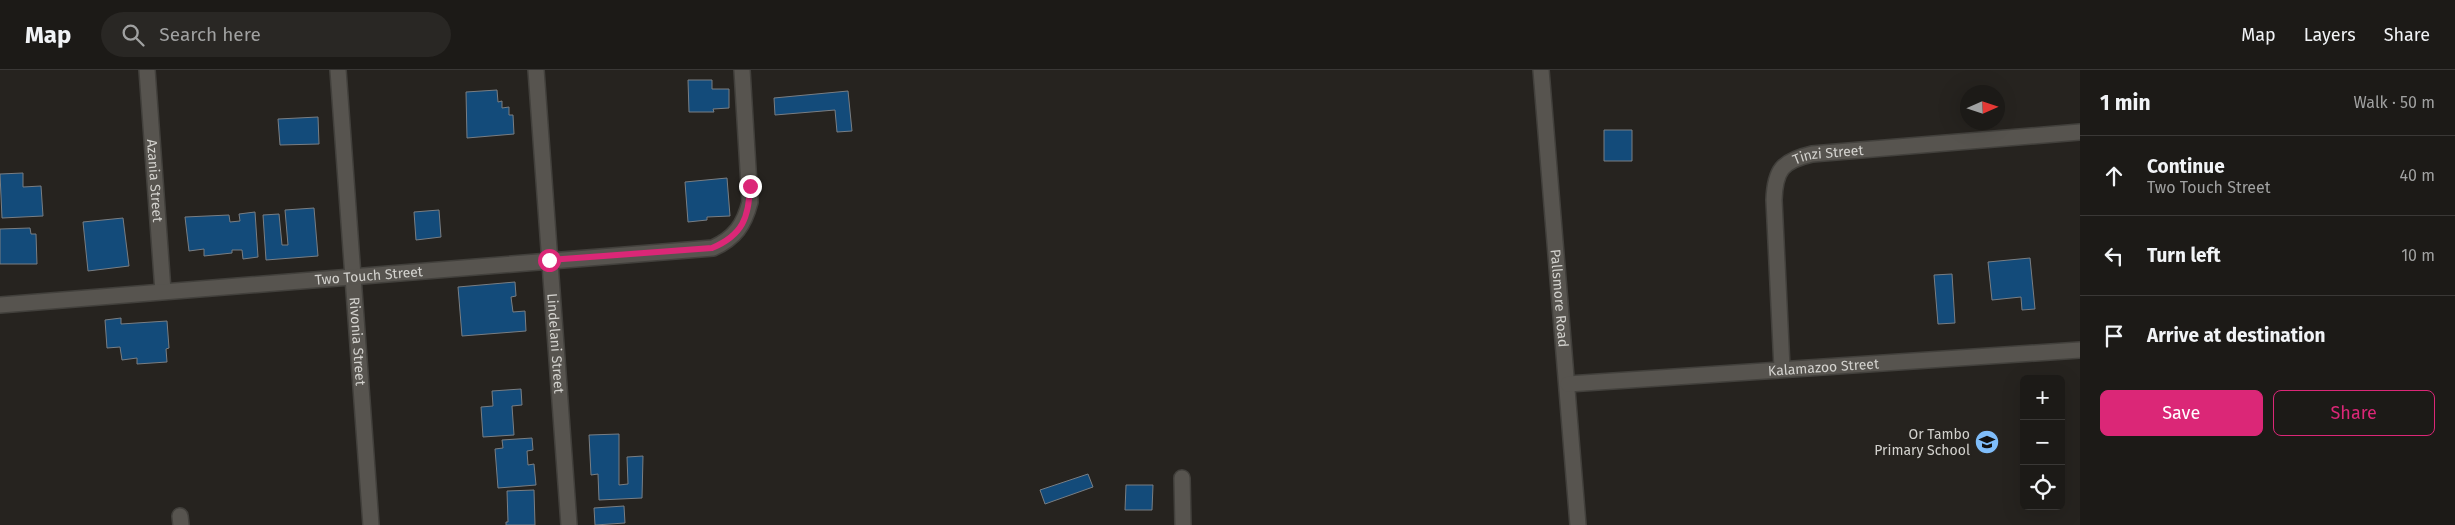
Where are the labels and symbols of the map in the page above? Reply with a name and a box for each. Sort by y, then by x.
north arrow [1960,85,2005,130]
street label: Azania Street [143,139,166,224]
street label: Tinzi Street [1790,142,1865,168]
route end [739,175,762,198]
route start [538,249,561,272]
street label: Pallsmore Road [1547,249,1572,348]
street label: Two Touch Street [314,263,424,289]
street label: Lindelani Street [543,292,568,395]
street label: Rivonia Street [345,296,369,387]
street label: Kalamazoo Street [1767,355,1880,380]
place label: Or Tambo Primary School [1874,426,1970,459]
school or university icon: Or Tambo Primary School [1974,429,2000,455]

